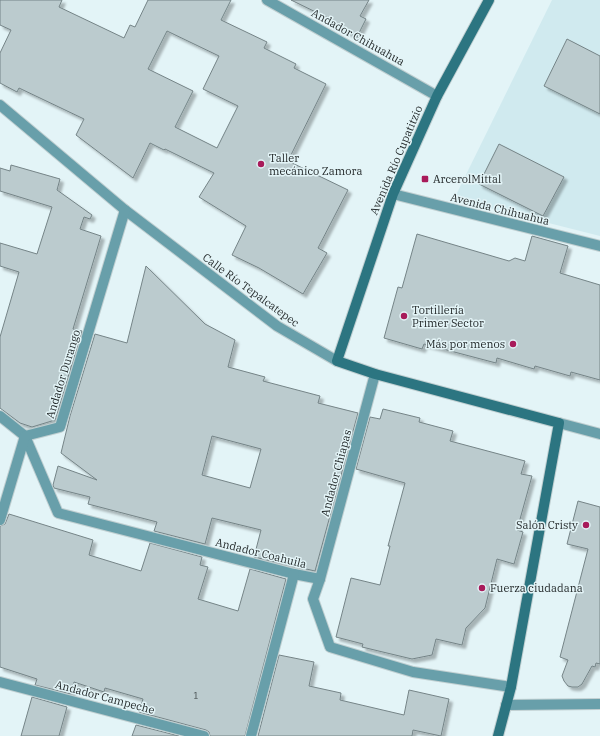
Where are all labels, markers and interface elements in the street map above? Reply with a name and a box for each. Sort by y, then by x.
street label: Andador Chihuahua [309,6,407,68]
street label: Avenida Río Cupatitzio [367,103,425,217]
place label: Taller mecánico Zamora [269,151,362,178]
marker: Taller mecánico Zamora [256,159,266,169]
place label: ArcerolMittal [433,172,501,186]
marker: ArcerolMittal [420,174,430,184]
street label: Avenida Chihuahua [449,190,551,228]
street label: Calle Río Tepalcatepec [200,250,302,330]
place label: Tortillería Primer Sector [412,303,484,330]
marker: Tortillería Primer Sector [399,311,409,321]
street label: Andador Durango [43,328,83,420]
place label: Más por menos [426,337,505,351]
marker: Más por menos [508,339,518,349]
street label: Andador Chiapas [318,428,354,518]
place label: Salón Cristy [516,518,578,532]
marker: Salón Cristy [581,520,591,530]
street label: Andador Coahuila [214,535,308,571]
place label: Fuerza ciudadana [490,581,583,595]
marker: Fuerza ciudadana [477,583,487,593]
street label: Andador Campeche [54,677,156,717]
house number: 1 [193,690,199,701]

